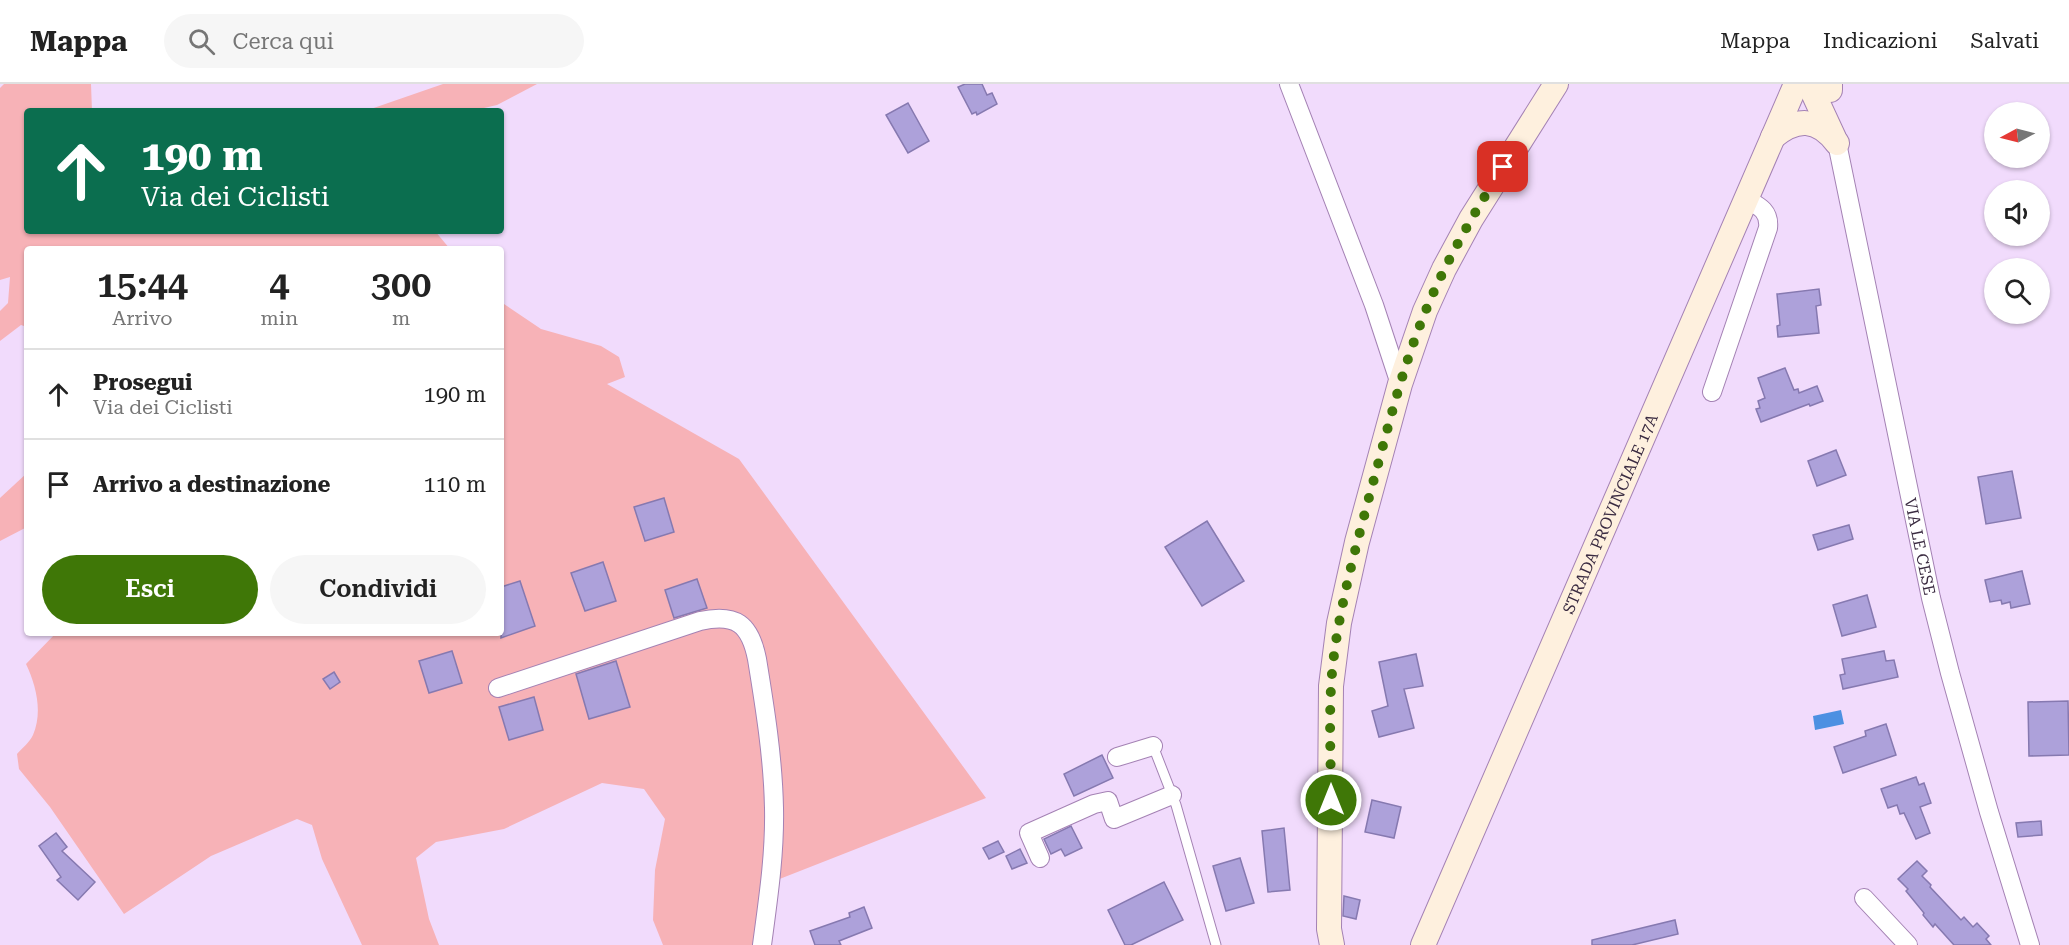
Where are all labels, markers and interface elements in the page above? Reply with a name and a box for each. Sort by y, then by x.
search box [164,14,584,68]
text: Mappa [30,25,128,58]
icon: search [185,25,218,58]
text: Cerca qui [233,29,334,54]
text: Mappa [1720,29,1790,53]
text: Indicazioni [1823,29,1937,53]
text: Salvati [1970,29,2039,53]
north arrow [1984,102,2050,168]
map controls [1984,102,2050,324]
text: 190 m [141,131,263,180]
icon: ahead [42,132,120,210]
pin [1477,141,1528,192]
icon: arrive [1486,150,1519,183]
button: sound [1984,180,2050,246]
text: Via dei Ciclisti [141,181,329,213]
button: search [1984,258,2050,324]
text: 15:44 [97,264,188,306]
text: 4 [269,264,289,306]
text: 300 [371,264,431,306]
text: Arrivo [112,306,172,330]
text: min [261,306,298,330]
text: m [392,306,410,330]
text: Prosegui [93,370,192,395]
icon: ahead [42,378,75,411]
text: 190 m [423,382,486,407]
text: Via dei Ciclisti [93,395,233,419]
street label: STRADA PROVINCIALE 17A [1558,410,1662,617]
icon: arrive [42,468,75,501]
text: Arrivo a destinazione [93,472,330,497]
text: 110 m [423,472,486,497]
street label: VIA LE CESE [1901,496,1940,597]
button: Esci [42,555,258,624]
button: Condividi [270,555,486,624]
position arrow [1299,768,1363,832]

